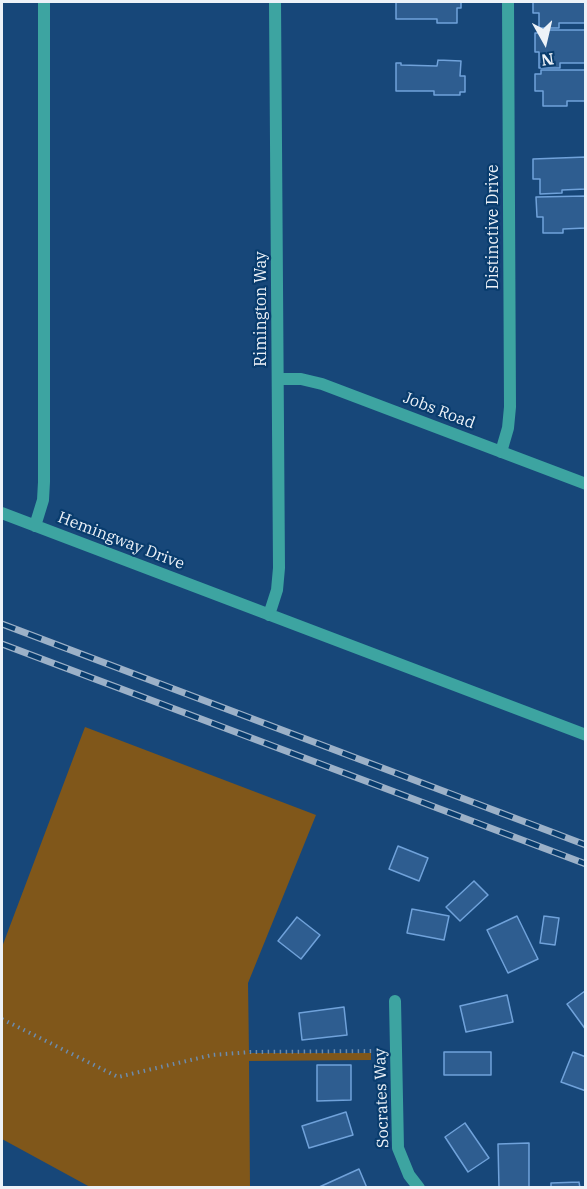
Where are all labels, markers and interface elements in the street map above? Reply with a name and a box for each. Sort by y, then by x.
north arrow [515,12,575,72]
text: N [540,49,555,71]
street label: Distinctive Drive [483,165,503,289]
street label: Rimington Way [251,251,271,367]
street label: Jobs Road [400,389,478,433]
street label: Hemingway Drive [55,508,187,574]
street label: Socrates Way [371,1048,393,1148]

